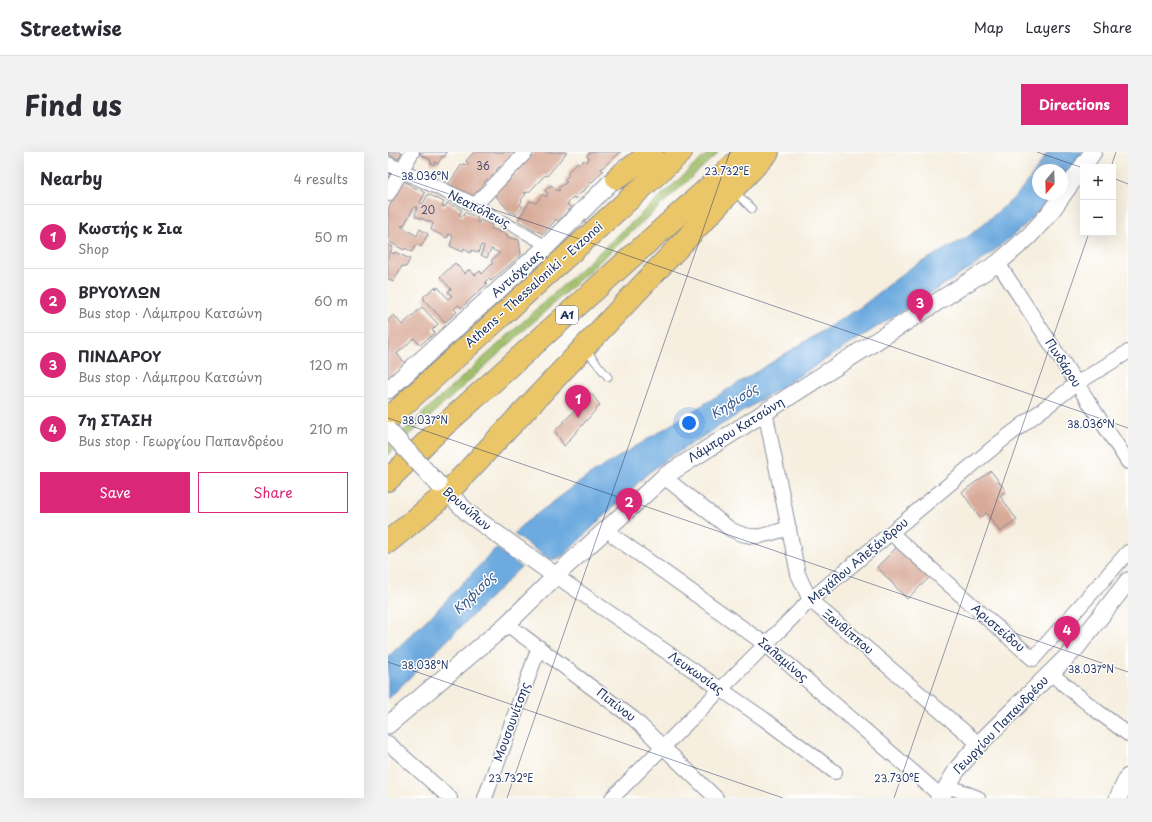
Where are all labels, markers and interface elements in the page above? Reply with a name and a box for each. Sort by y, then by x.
text: Streetwise [20,14,122,42]
text: Map [974,17,1004,38]
text: Layers [1026,17,1071,38]
text: Share [1093,17,1132,38]
text: Find us [24,83,122,126]
button: Directions [1021,84,1128,125]
house number: 36 [476,158,490,173]
text: 23.732°E [704,163,750,178]
north arrow [1032,164,1068,200]
map controls [1080,164,1116,236]
button: + [1080,164,1116,200]
text: Nearby [40,165,102,191]
text: 38.036°N [401,168,449,183]
text: 4 results [294,169,348,188]
street label: Νεαπόλεως [445,185,514,232]
button: − [1080,200,1116,236]
house number: 20 [421,202,435,217]
text: Κωστής κ Σια [78,216,183,239]
street label: Athens - Thessaloniki - Evzonoi [460,217,606,351]
text: 1 [50,227,56,246]
text: 50 m [314,227,348,246]
text: Shop [78,239,109,258]
street label: Αντιόχειας [487,245,546,301]
text: ΒΡΥΟΥΛΩΝ [78,280,160,303]
pin: 3 [907,289,933,322]
text: 2 [48,291,58,310]
text: 60 m [314,291,348,310]
text: Bus stop · Λάμπρου Κατσώνη [78,303,262,322]
road number: Α1 [556,306,578,324]
street label: Πινδάρου [1041,335,1086,390]
text: ΠΙΝΔΑΡΟΥ [78,344,161,367]
text: 3 [49,355,57,374]
text: 120 m [309,355,348,374]
text: Bus stop · Λάμπρου Κατσώνη [78,367,262,386]
water label: Κηφισός [706,378,762,423]
pin: 1 [565,385,591,418]
street label: Λάμπρου Κατσώνη [684,392,787,466]
text: 7η ΣΤΑΣΗ [78,408,153,431]
text: 38.037°N [402,412,448,427]
your location [679,413,699,433]
text: 38.036°N [1067,416,1115,431]
text: 4 [49,419,57,438]
text: 210 m [309,419,348,438]
text: Bus stop · Γεωργίου Παπανδρέου [78,431,284,450]
button: Save [40,472,190,513]
button: Share [198,472,348,513]
street label: Βρυούλων [439,482,496,534]
pin: 2 [616,488,642,521]
street label: Μεγάλου Αλεξάνδρου [803,513,912,608]
water label: Κηφισός [448,567,500,618]
street label: Αριστείδου [968,599,1029,656]
street label: Ξανθίππου [819,605,878,658]
pin: 4 [1054,616,1080,649]
street label: Σαλαμίνος [755,633,813,686]
street label: Λευκωσίας [665,646,728,698]
text: 38.038°N [401,657,449,672]
text: 38.037°N [1068,661,1114,676]
street label: Γεωργίου Παπανδρέου [949,671,1052,777]
street label: Μουσουνίτσης [488,679,534,764]
street label: Πιπίνου [593,683,640,725]
text: 23.732°E [488,770,534,785]
text: 23.730°E [874,770,920,785]

